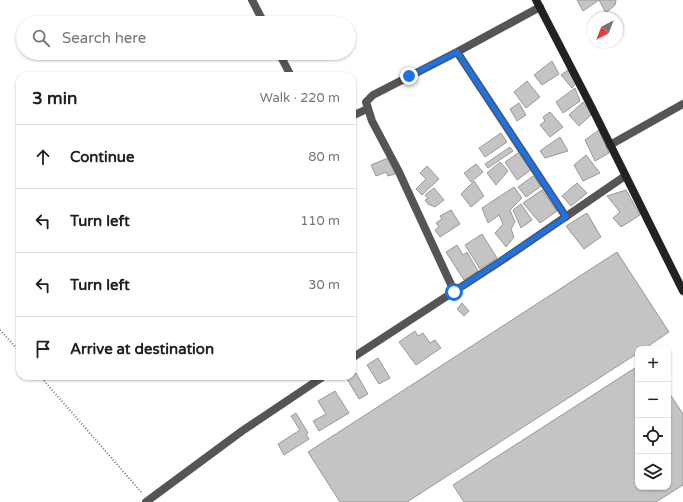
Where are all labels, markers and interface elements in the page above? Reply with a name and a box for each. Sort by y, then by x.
north arrow [587,12,623,48]
search box [16,16,356,60]
icon: search [30,27,52,49]
text: Search here [62,29,146,47]
route end [400,67,418,85]
text: 3 min [32,88,77,109]
text: Walk · 220 m [260,90,340,106]
icon: ahead [32,146,54,168]
text: Continue [70,148,134,166]
text: 80 m [308,149,340,165]
icon: left [32,210,54,232]
text: Turn left [70,212,130,230]
text: 110 m [300,213,340,229]
icon: left [32,274,54,296]
text: Turn left [70,276,130,294]
text: 30 m [308,277,340,293]
route start [445,283,463,301]
icon: arrive [32,338,54,360]
text: Arrive at destination [70,340,214,358]
map controls [635,346,671,490]
button: + [635,346,671,382]
button: − [635,382,671,418]
button: locate [635,418,671,454]
button: layers [635,454,671,490]

